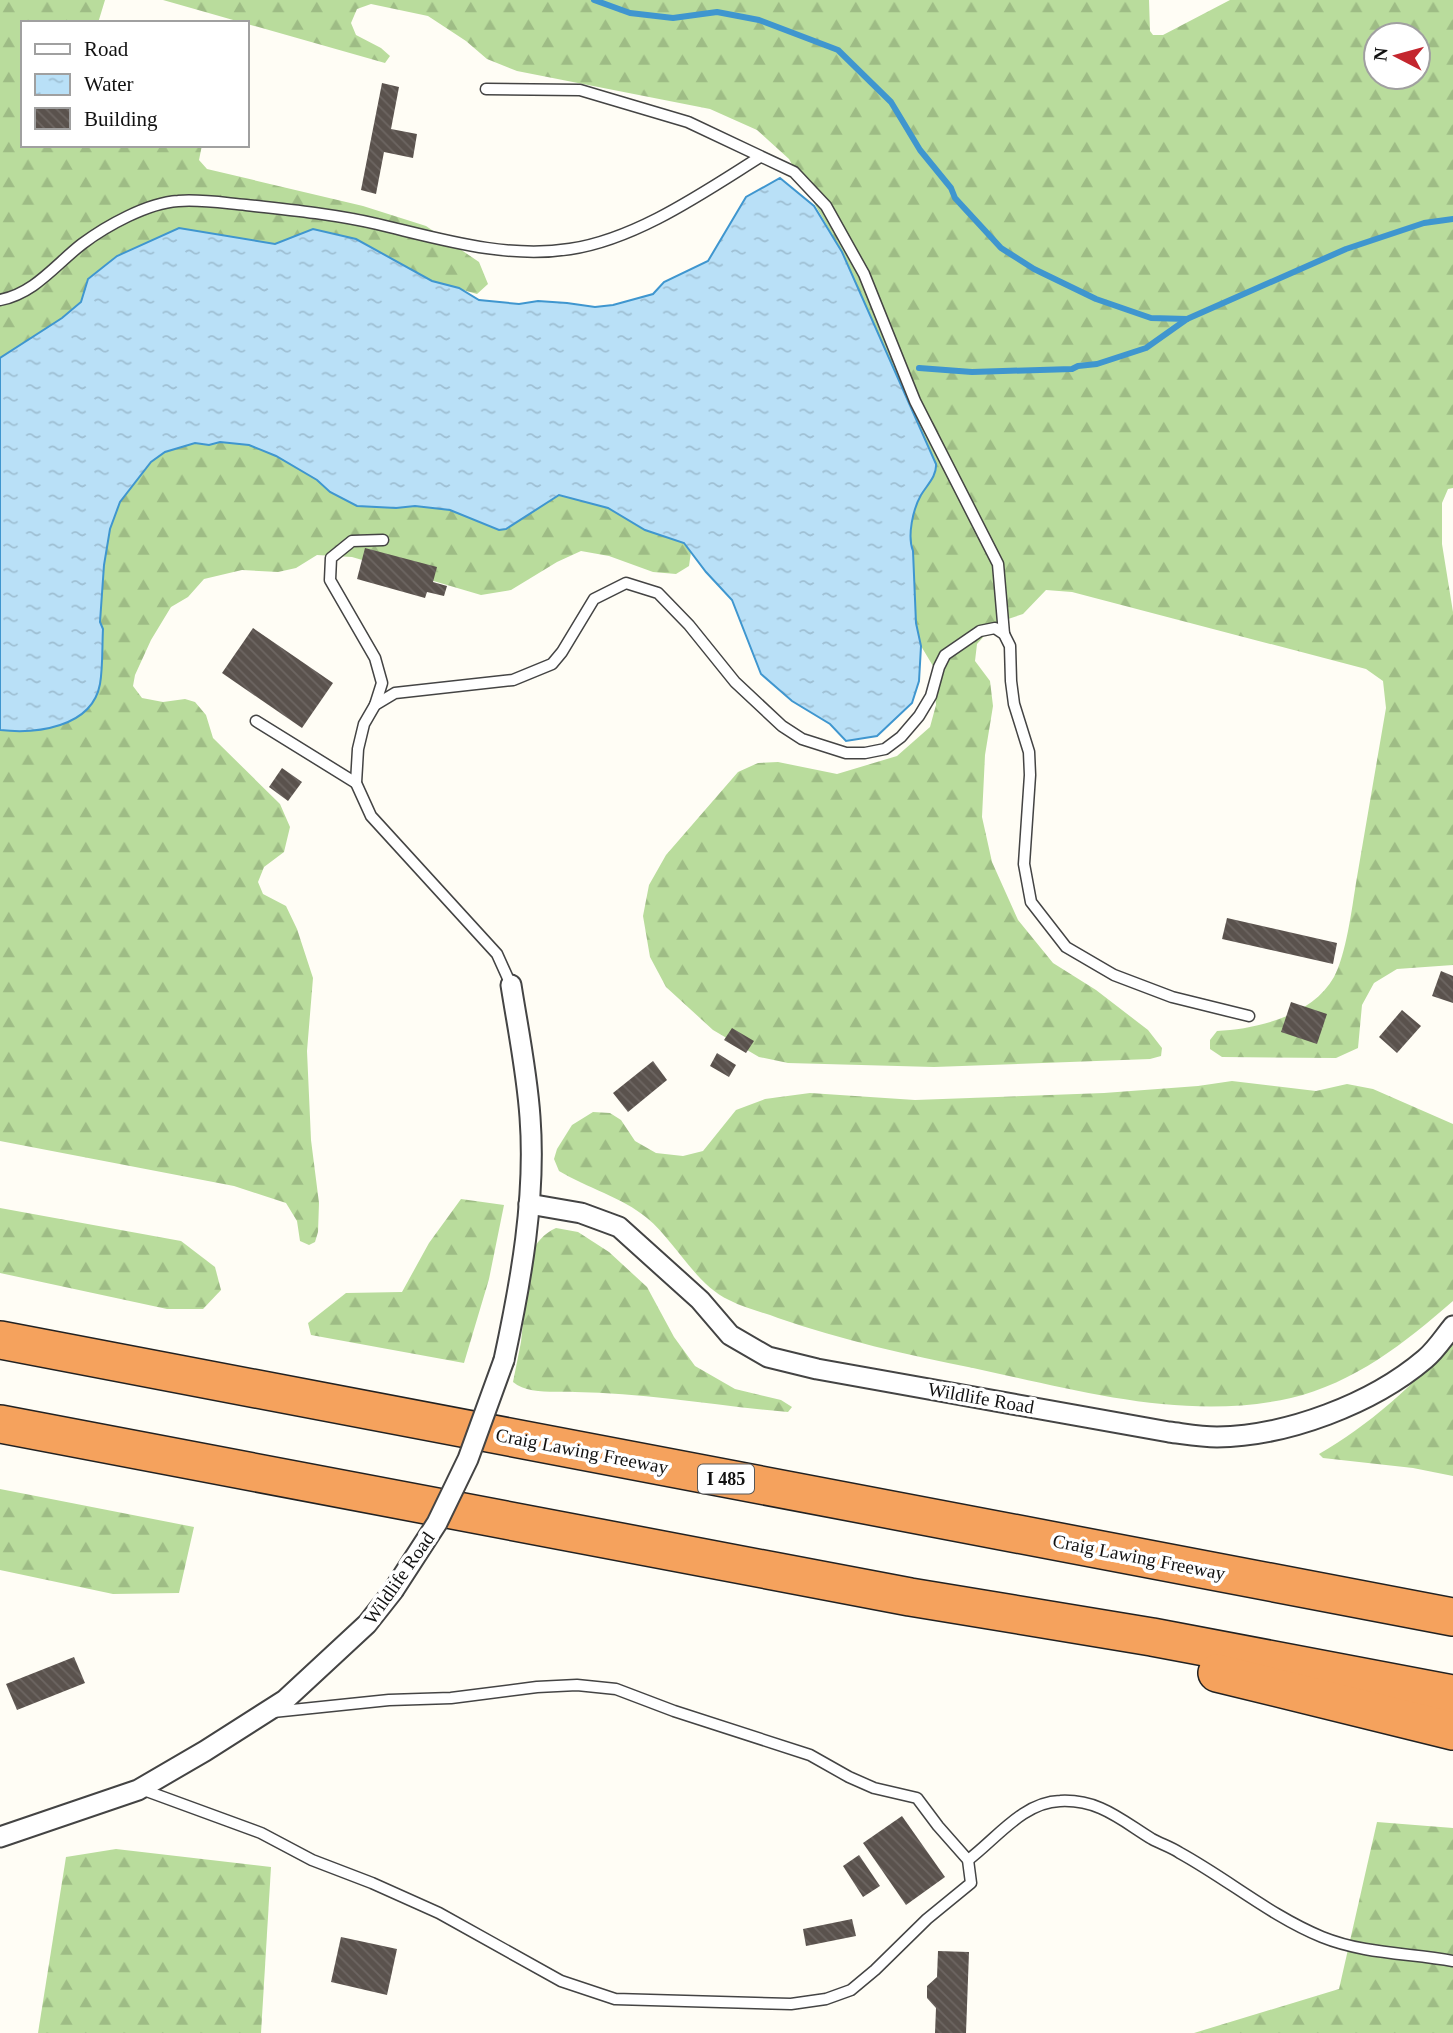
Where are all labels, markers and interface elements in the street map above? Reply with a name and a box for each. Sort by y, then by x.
legend [21,21,248,147]
north arrow [1362,21,1432,91]
text: Road [84,37,129,61]
text: N [1369,46,1392,62]
text: Water [84,72,134,96]
text: Building [84,107,158,131]
street label: Wildlife Road [926,1378,1036,1418]
street label: Craig Lawing Freeway [494,1424,670,1478]
road number: I 485 [698,1464,754,1494]
street label: Wildlife Road [360,1528,439,1628]
street label: Craig Lawing Freeway [1051,1530,1227,1584]

